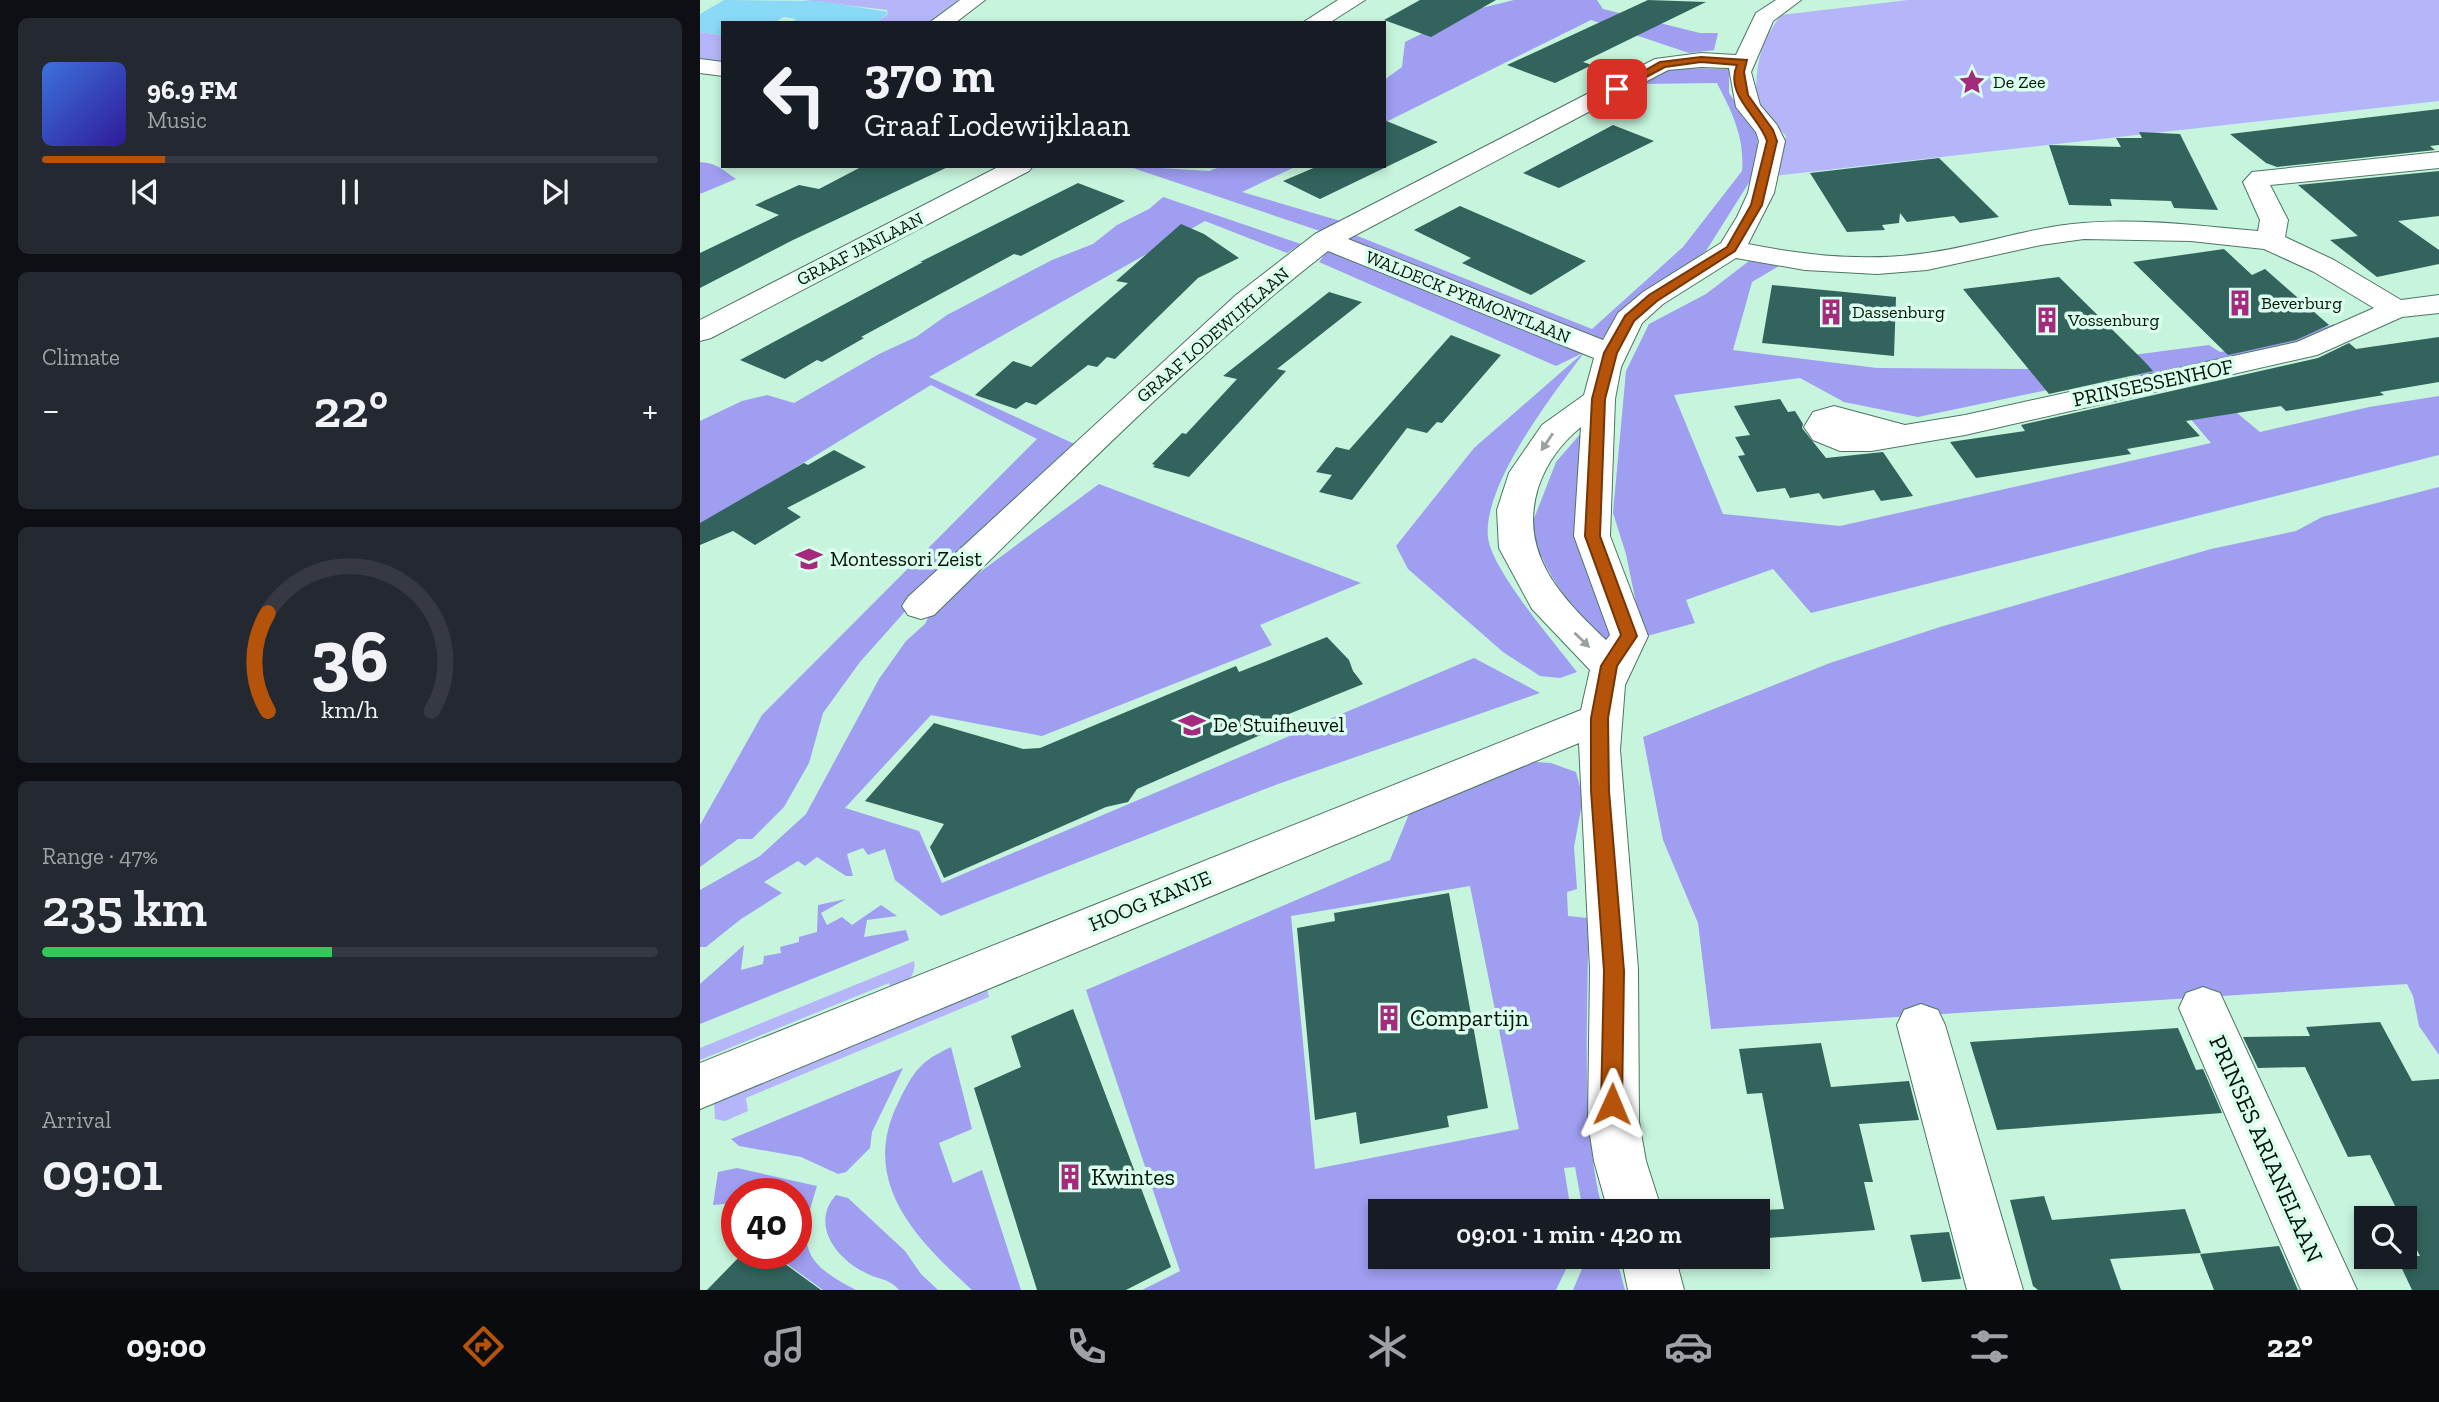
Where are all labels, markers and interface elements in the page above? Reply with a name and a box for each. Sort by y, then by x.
text: 370 m [864,46,995,105]
icon: left [749,49,840,140]
pin [1587,59,1647,119]
place icon: De Zee [1957,67,1987,97]
icon: arrive [1598,70,1636,108]
place label: De Zee [1993,71,2046,93]
text: 96.9 FM [147,74,238,106]
text: Music [147,106,207,134]
text: Graaf Lodewijklaan [864,106,1130,144]
icon: previous [126,173,164,211]
icon: pause [331,173,369,211]
icon: next [536,173,574,211]
street label: GRAAF JANLAAN [793,208,927,290]
street label: WALDECK PYRMONTLAAN [1362,246,1574,348]
street label: GRAAF LODEWIJKLAAN [1132,263,1294,407]
building icon: Beverburg [2225,288,2255,318]
place label: Beverburg [2261,292,2342,314]
building icon: Dassenburg [1816,297,1846,327]
place label: Dassenburg [1852,301,1945,323]
building icon: Vossenburg [2032,305,2062,335]
place label: Vossenburg [2067,309,2160,331]
text: Climate [42,343,120,371]
street label: PRINSESSENHOF [2070,353,2236,412]
text: 22° [314,378,388,440]
text: − [42,387,60,433]
text: + [642,387,658,433]
one-way arrow [1540,433,1554,451]
school or university icon: Montessori Zeist [794,544,824,574]
place label: Montessori Zeist [830,546,982,571]
text: 36 [311,612,389,700]
one-way arrow [1573,631,1590,647]
text: km/h [321,694,379,724]
school or university icon: De Stuifheuvel [1177,710,1207,740]
place label: De Stuifheuvel [1213,712,1345,737]
text: Range · 47% [42,842,158,870]
street label: HOOG KANJE [1085,865,1215,936]
text: 235 km [42,877,207,939]
building icon: Compartijn [1374,1003,1404,1033]
place label: Compartijn [1410,1003,1529,1032]
street label: PRINSES ARIANELAAN [2203,1031,2330,1267]
position arrow [1575,1067,1649,1141]
text: Arrival [42,1106,111,1134]
text: 09:01 [42,1141,163,1203]
building icon: Kwintes [1055,1162,1085,1192]
place label: Kwintes [1091,1162,1175,1191]
speed limit sign: 40 [721,1178,812,1269]
map controls [2354,1206,2417,1269]
button: search [2354,1206,2417,1269]
text: 09:01 · 1 min · 420 m [1456,1218,1682,1250]
icon: directions [459,1322,508,1371]
icon: music [760,1322,809,1371]
icon: phone [1062,1322,1111,1371]
icon: climate [1363,1322,1412,1371]
icon: car [1664,1322,1713,1371]
icon: filters [1965,1322,2014,1371]
text: 09:00 [126,1327,207,1365]
text: 22° [2267,1327,2313,1365]

